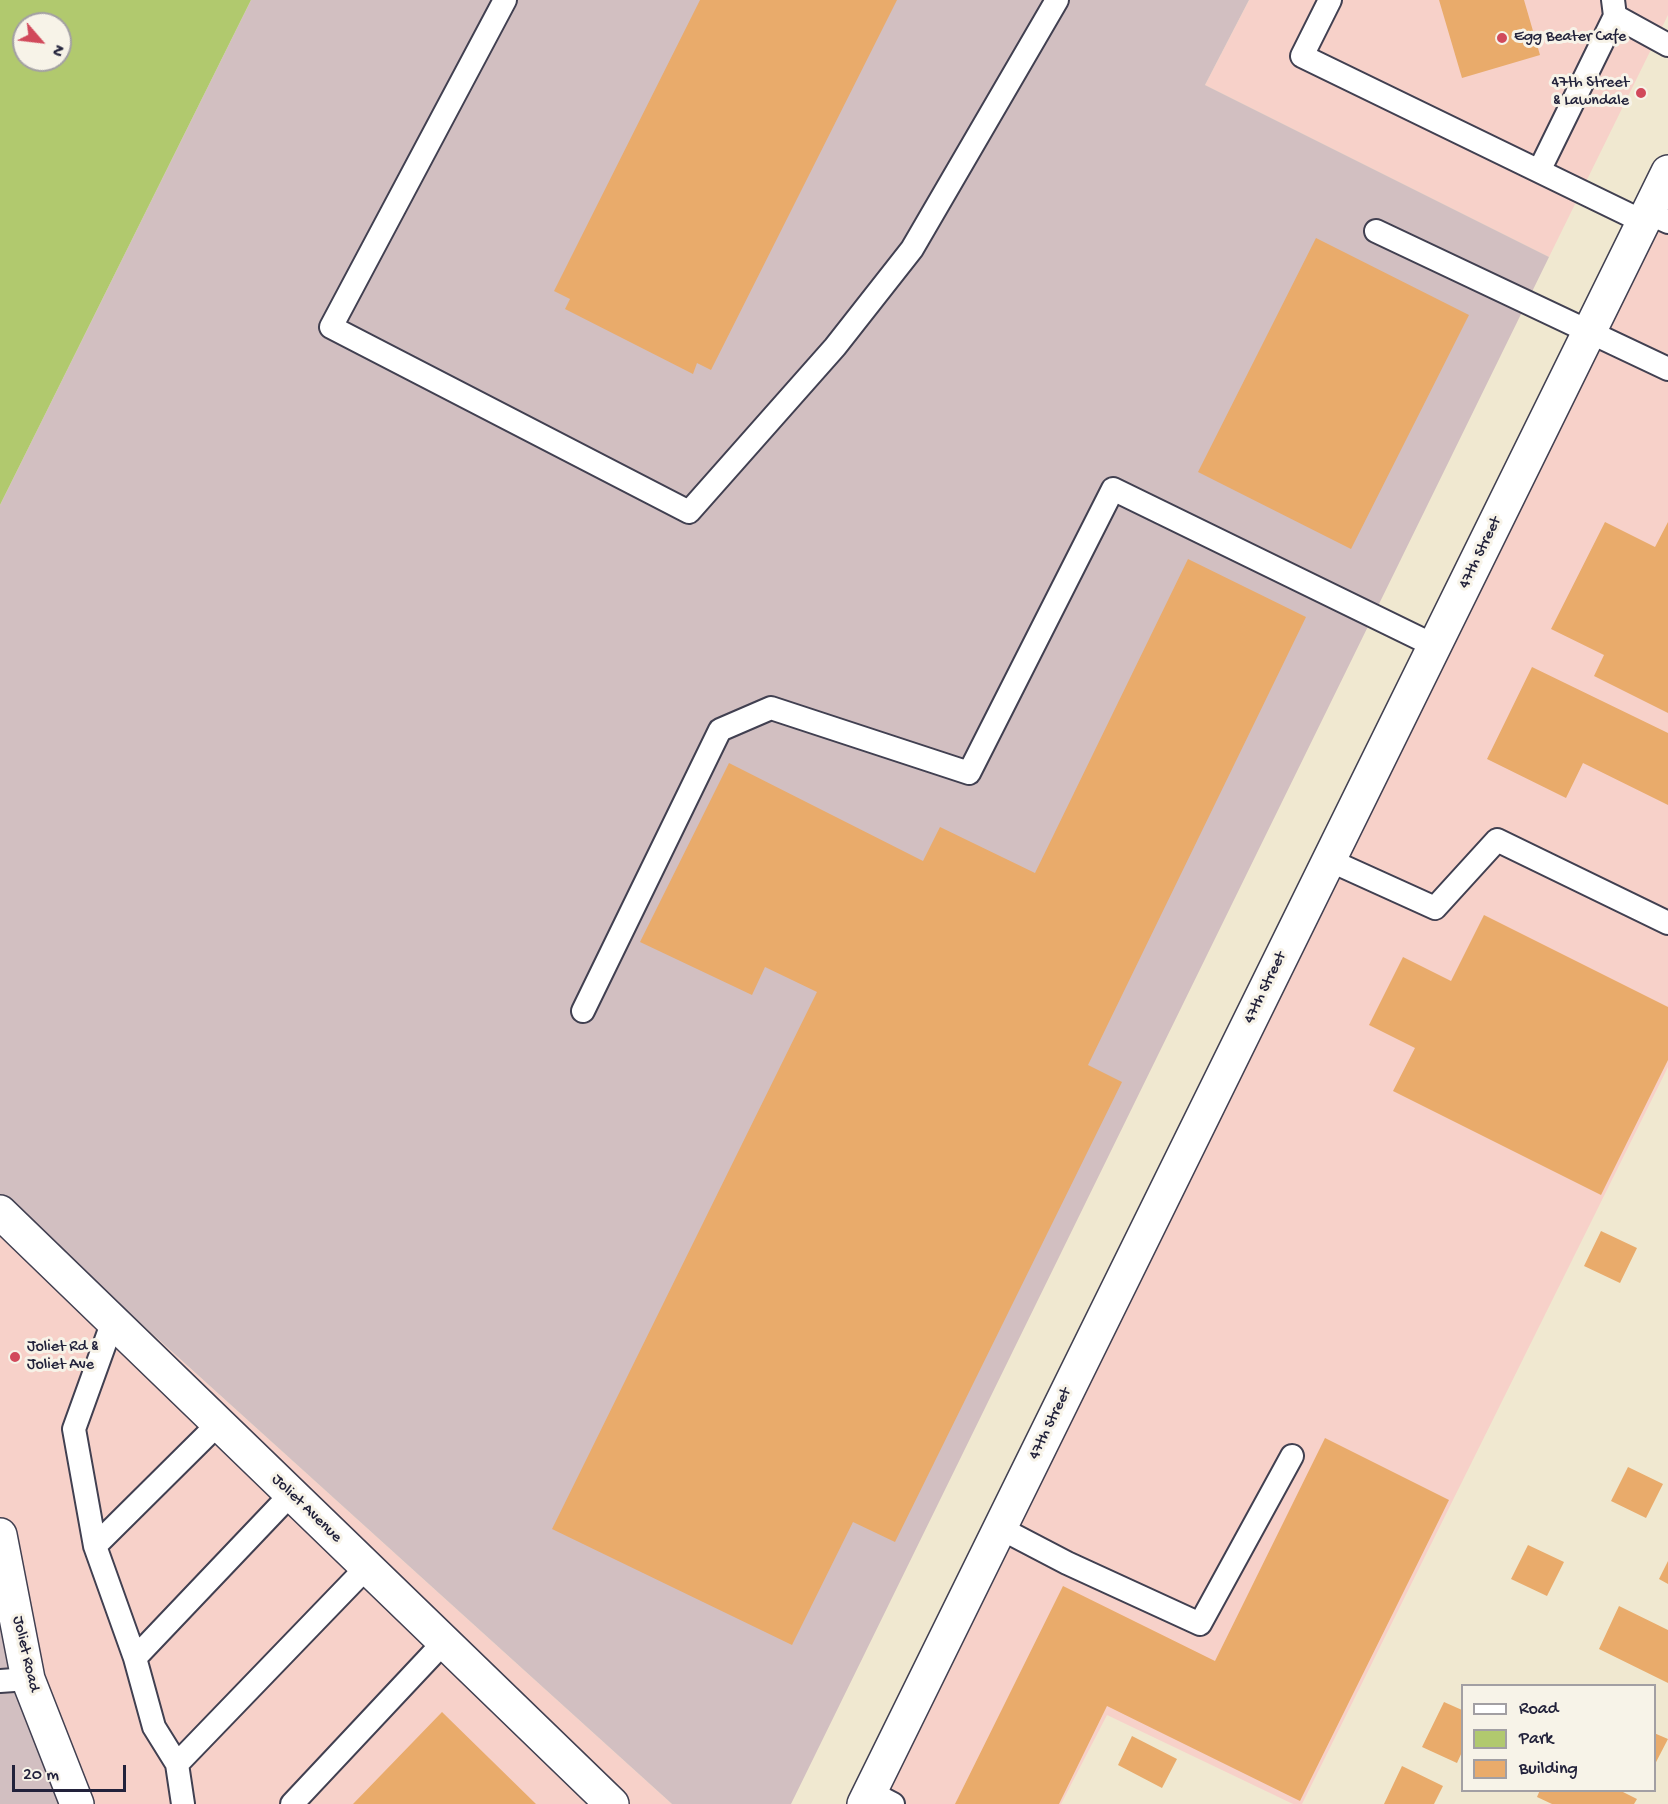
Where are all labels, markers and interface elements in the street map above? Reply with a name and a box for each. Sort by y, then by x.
north arrow [12,12,72,72]
place label: Egg Beater Cafe [1514,28,1626,48]
marker: Egg Beater Cafe [1495,31,1509,45]
text: N [46,41,67,59]
place label: 47th Street & Lawndale [1552,74,1629,112]
marker: 47th Street & Lawndale [1634,86,1648,100]
street label: 47th Street [1455,514,1507,592]
street label: 47th Street [1240,949,1292,1027]
place label: Joliet Rd & Joliet Ave [27,1338,98,1376]
marker: Joliet Rd & Joliet Ave [8,1350,22,1364]
street label: 47th Street [1025,1385,1077,1463]
street label: Joliet Avenue [267,1471,345,1547]
street label: Joliet Road [7,1614,43,1694]
legend [1461,1684,1656,1792]
text: Road [1519,1699,1558,1720]
text: Park [1519,1729,1553,1750]
scale bar [15,1753,129,1791]
text: Building [1519,1759,1578,1780]
text: 20 m [23,1765,59,1786]

